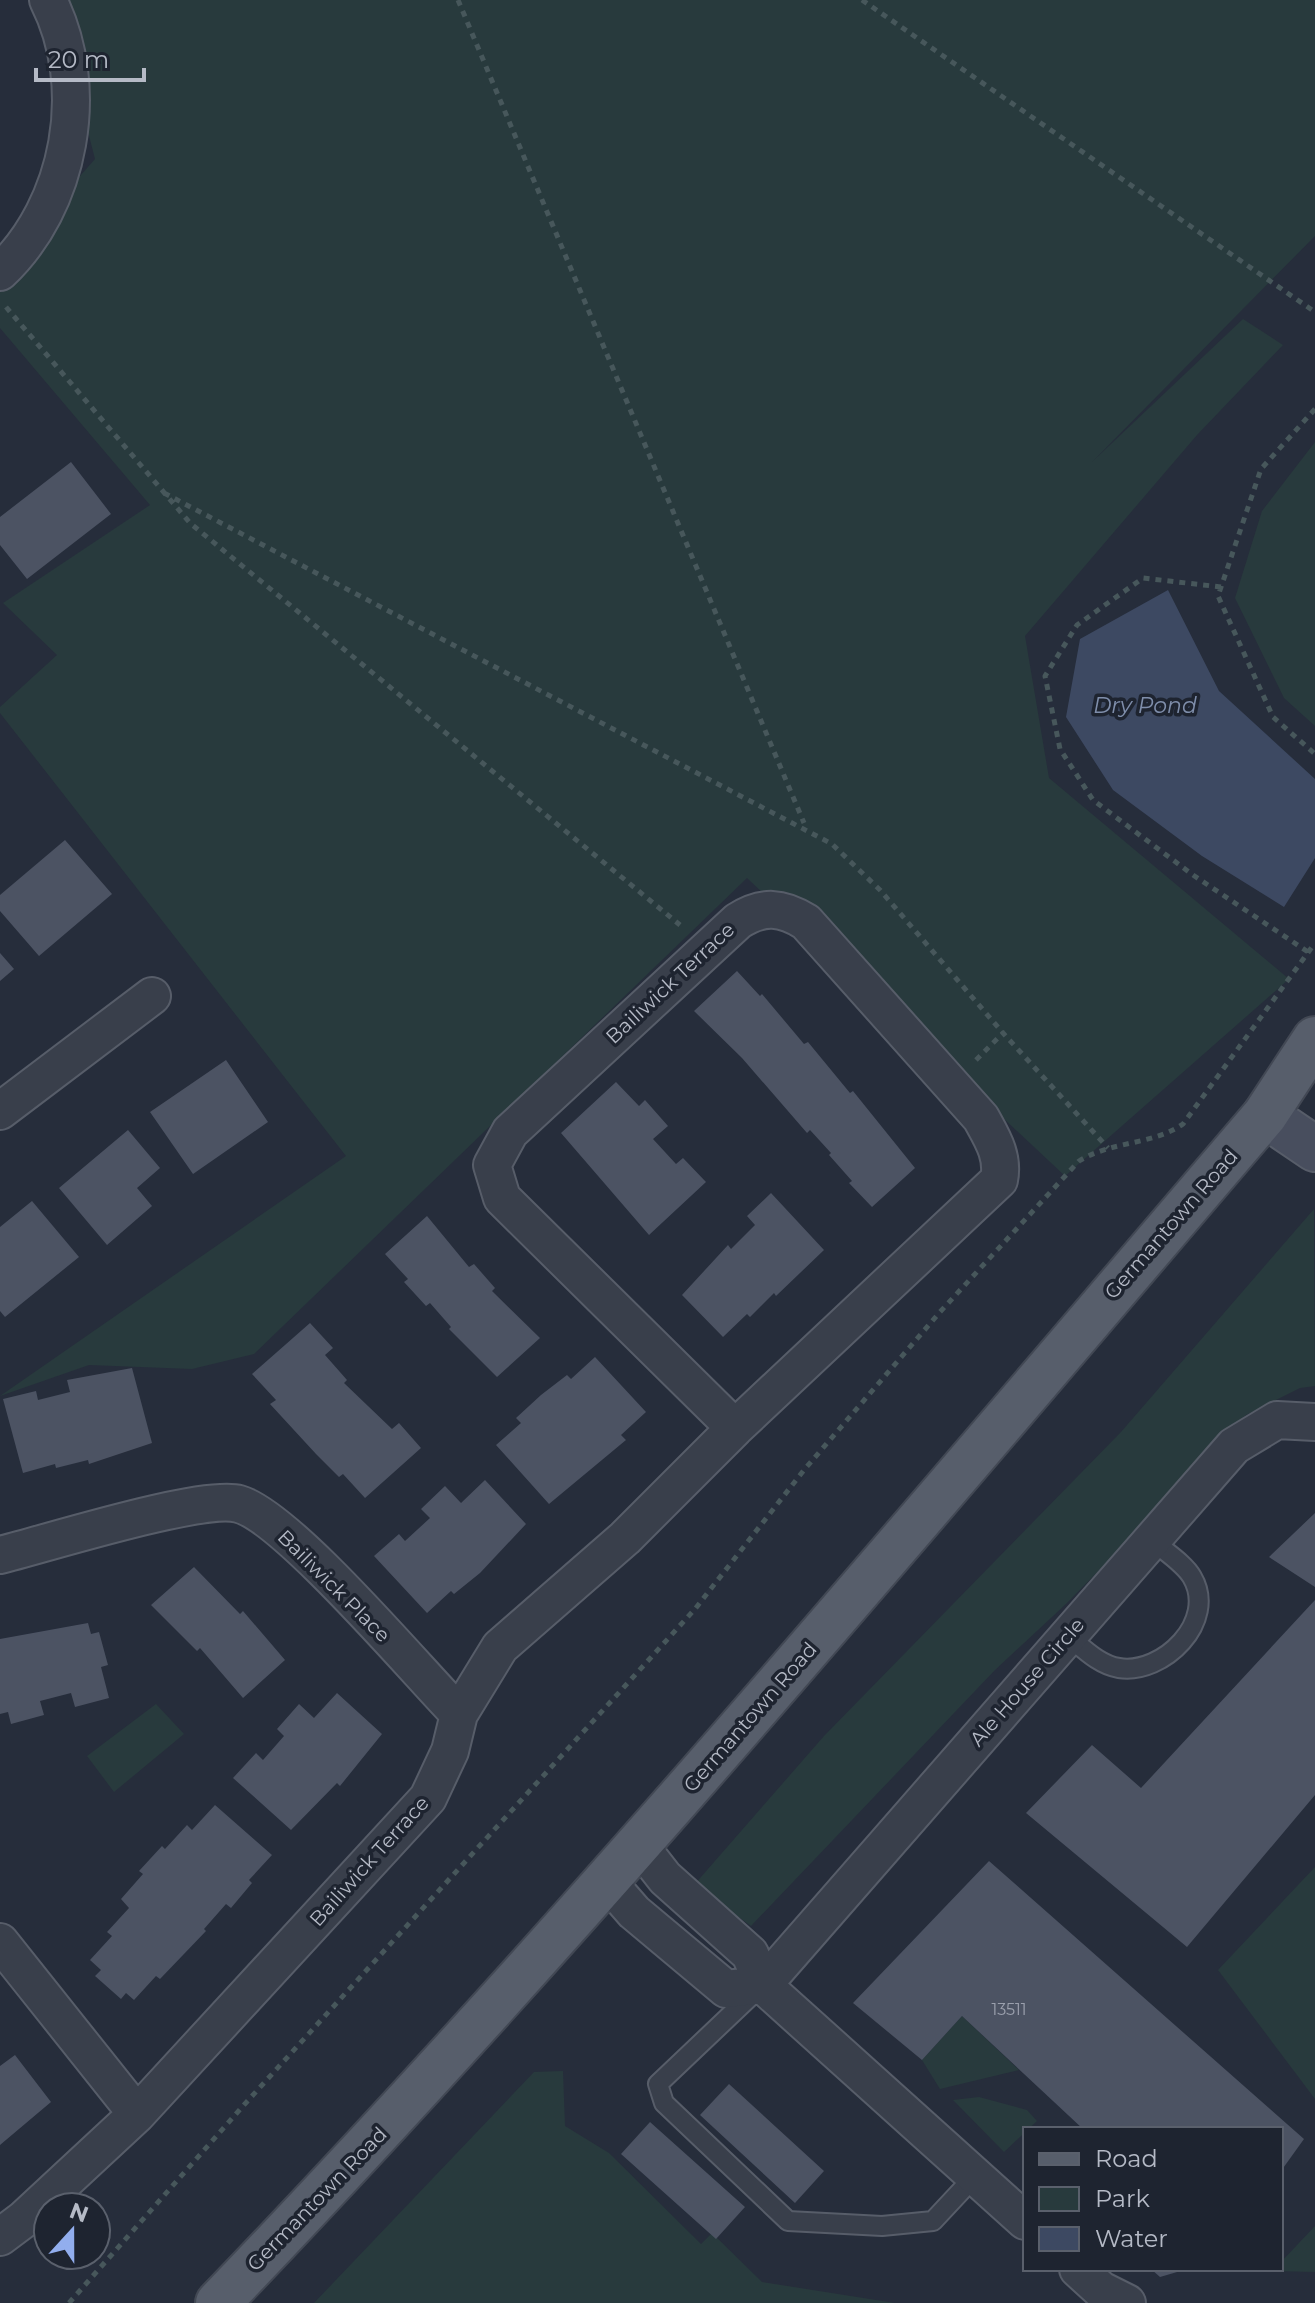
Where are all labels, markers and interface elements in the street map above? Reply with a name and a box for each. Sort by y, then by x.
scale bar [36,32,144,82]
text: 20 m [48,45,109,74]
water label: Dry Pond [1093,692,1197,719]
street label: Bailiwick Terrace [601,917,739,1049]
street label: Germantown Road [1099,1144,1243,1304]
street label: Bailiwick Place [273,1525,395,1647]
street label: Ale House Circle [965,1613,1089,1751]
street label: Germantown Road [678,1637,822,1797]
street label: Bailiwick Terrace [304,1791,434,1931]
house number: 13511 [991,2000,1027,2019]
street label: Germantown Road [242,2122,392,2276]
legend [1023,2127,1283,2271]
text: Road [1095,2144,1158,2173]
text: Park [1095,2184,1150,2213]
north arrow [32,2191,112,2271]
text: N [66,2197,92,2229]
text: Water [1095,2224,1168,2253]

